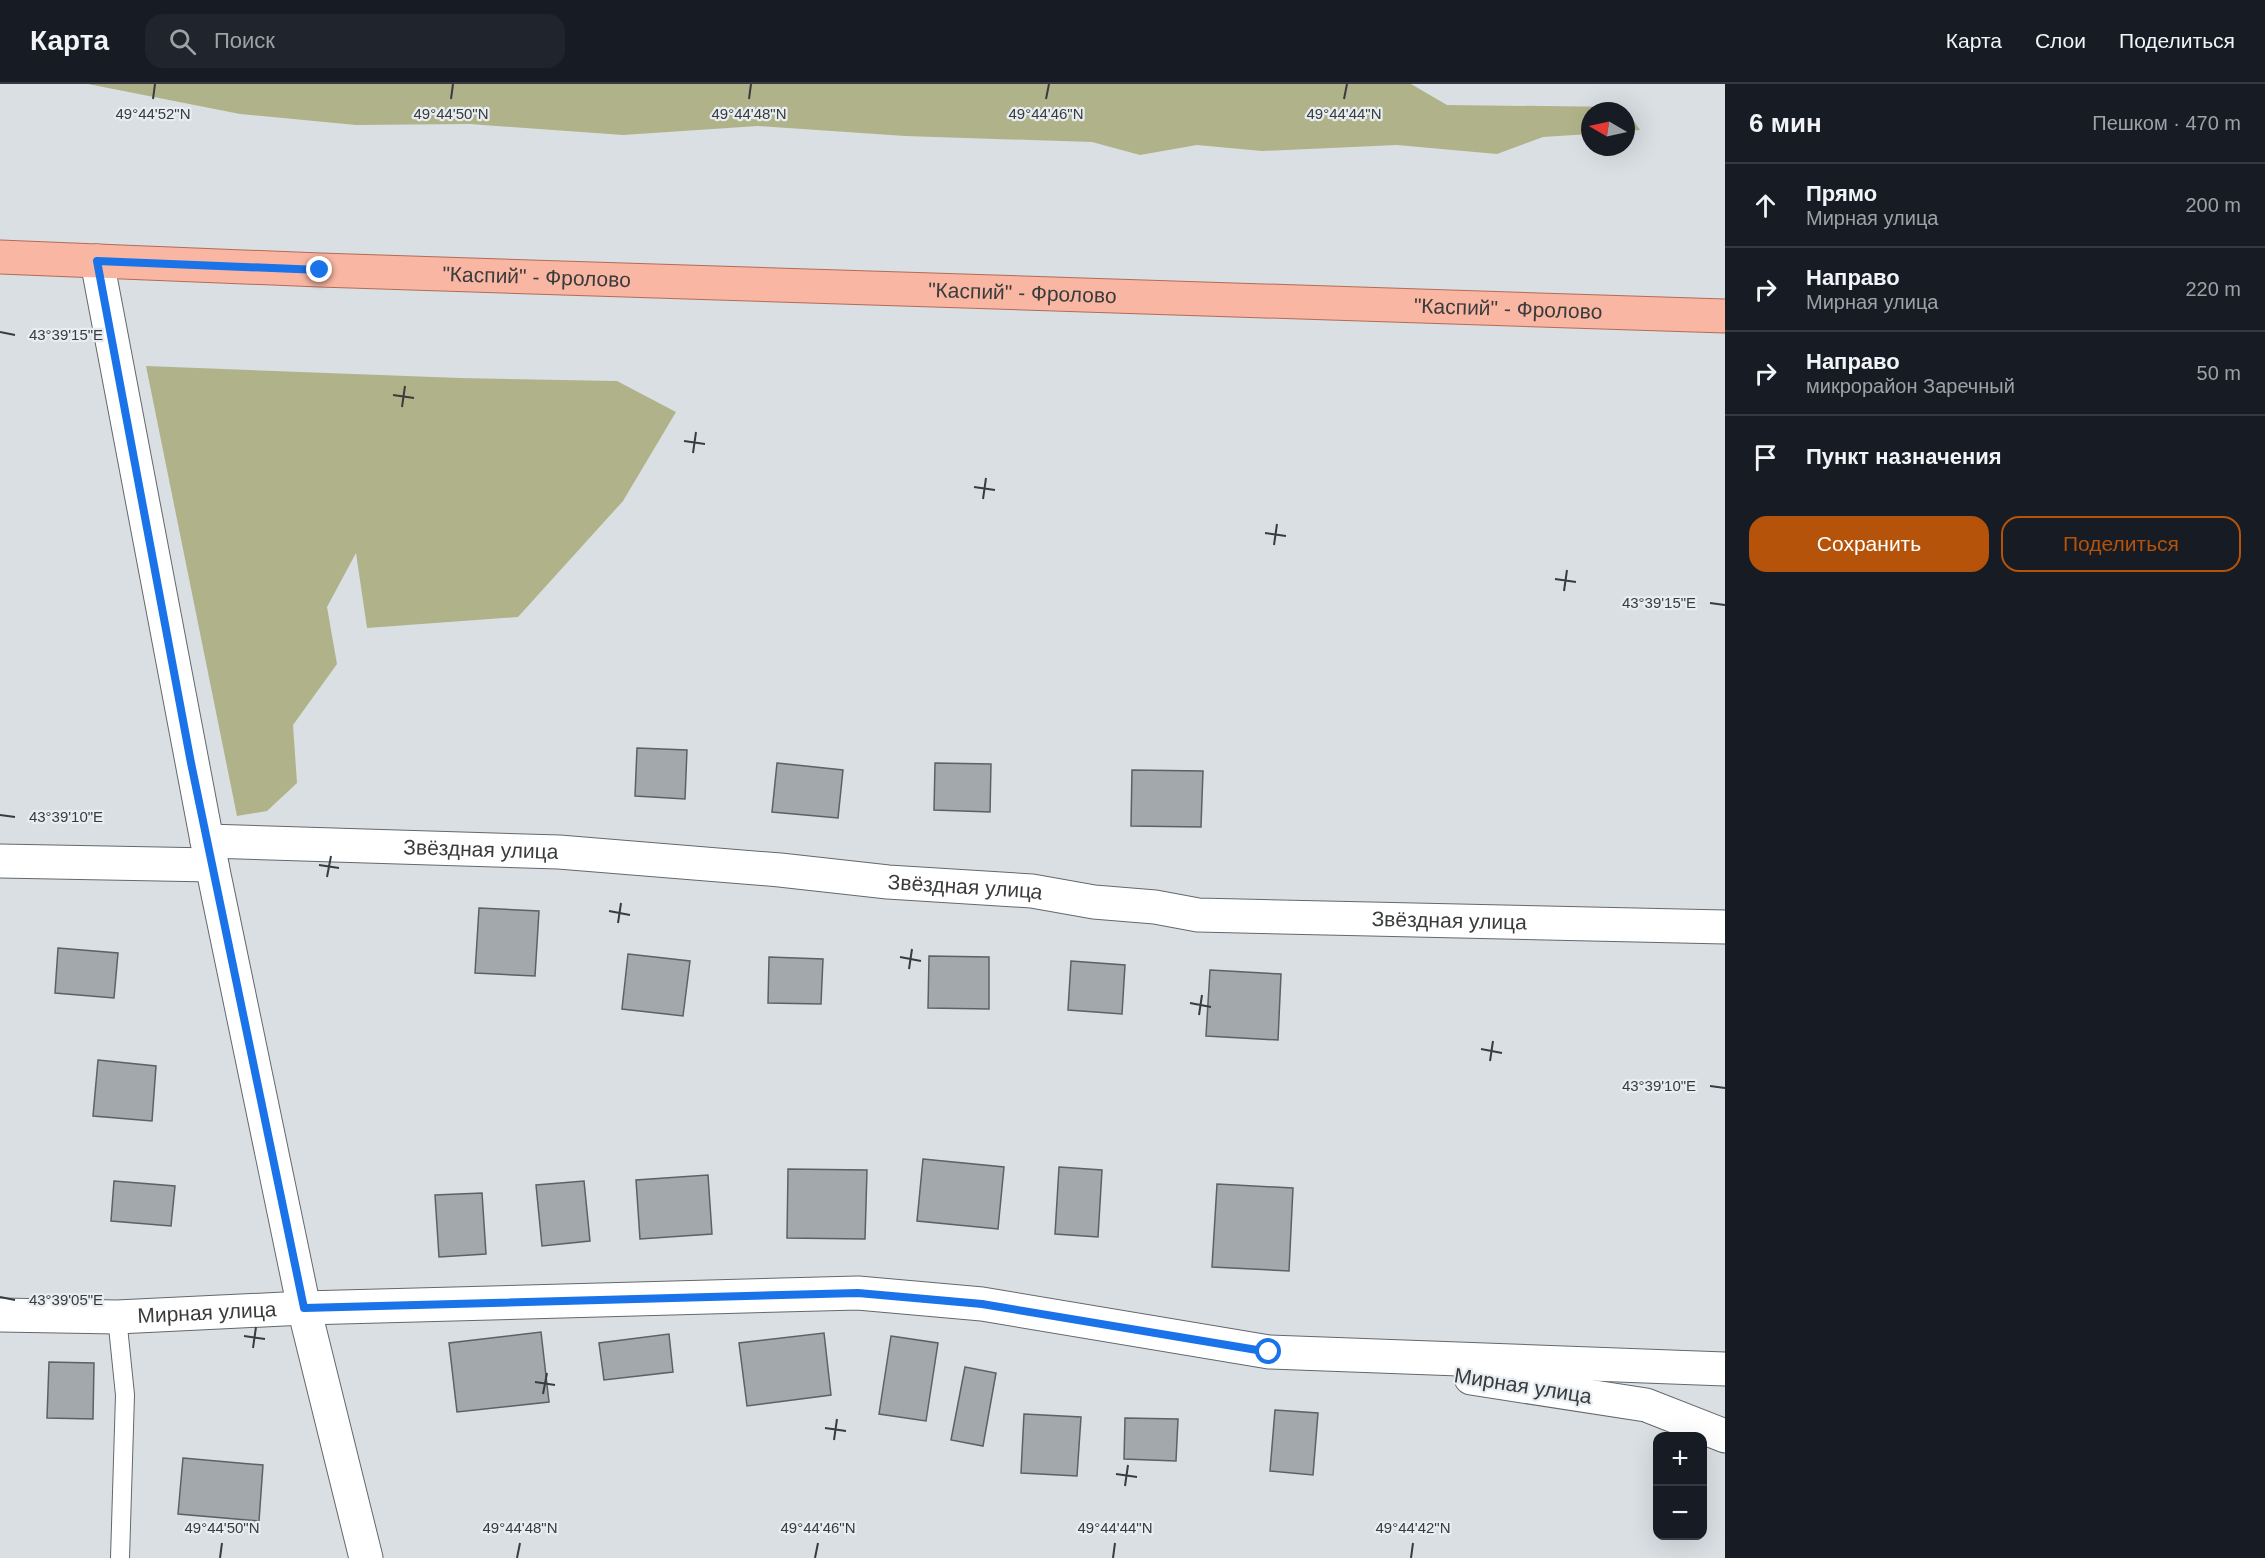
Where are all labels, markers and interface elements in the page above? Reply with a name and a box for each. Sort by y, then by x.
search box [145,14,565,68]
text: Карта [30,25,109,56]
icon: search [166,25,199,58]
text: Поиск [214,28,275,53]
text: Карта [1946,29,2002,52]
text: Слои [2035,29,2086,52]
text: Поделиться [2119,29,2235,52]
north arrow [1581,102,1635,156]
text: 49°44'52"N [115,105,191,122]
text: 49°44'50"N [413,105,489,122]
text: 49°44'48"N [711,105,787,122]
text: 49°44'46"N [1008,105,1084,122]
text: 49°44'44"N [1306,105,1382,122]
text: 6 мин [1749,108,1822,138]
text: Пешком · 470 m [2092,112,2241,134]
text: Прямо [1806,181,1877,206]
icon: ahead [1749,189,1782,222]
text: 200 m [2185,194,2241,216]
text: Мирная улица [1806,207,1939,229]
route end [306,256,332,282]
street label: "Каспий" - Фролово [442,262,631,291]
text: Направо [1806,265,1900,290]
icon: right [1749,273,1782,306]
street label: "Каспий" - Фролово [928,278,1117,307]
text: 220 m [2185,278,2241,300]
text: Мирная улица [1806,291,1939,313]
street label: "Каспий" - Фролово [1414,294,1603,323]
text: 43°39'15"E [29,326,103,343]
text: Направо [1806,349,1900,374]
icon: right [1749,357,1782,390]
text: 50 m [2197,362,2241,384]
text: микрорайон Заречный [1806,375,2015,397]
icon: arrive [1749,441,1782,474]
text: Пункт назначения [1806,444,2002,469]
button: Сохранить [1749,516,1989,572]
button: Поделиться [2001,516,2241,572]
text: 43°39'15"E [1622,594,1696,611]
text: 43°39'10"E [29,808,103,825]
street label: Звёздная улица [403,835,559,863]
street label: Звёздная улица [887,870,1045,904]
street label: Звёздная улица [1371,907,1527,933]
text: 43°39'10"E [1622,1077,1696,1094]
text: 43°39'05"E [29,1291,103,1308]
street label: Мирная улица [137,1297,277,1327]
route start [1255,1338,1281,1364]
street label: Мирная улица [1453,1363,1594,1408]
map controls [1653,1432,1707,1540]
button: + [1653,1432,1707,1486]
button: − [1653,1486,1707,1540]
text: 49°44'50"N [184,1519,260,1536]
text: 49°44'48"N [482,1519,558,1536]
text: 49°44'46"N [780,1519,856,1536]
text: 49°44'44"N [1077,1519,1153,1536]
text: 49°44'42"N [1375,1519,1451,1536]

